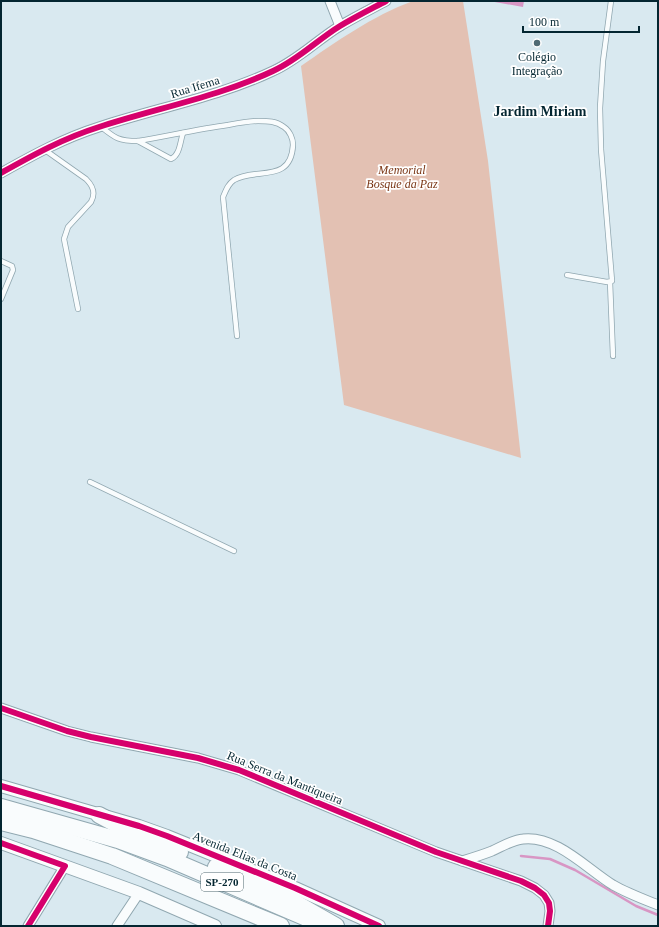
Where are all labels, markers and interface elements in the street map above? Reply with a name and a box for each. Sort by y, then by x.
scale bar [523,8,639,34]
text: 100 m [529,15,560,29]
marker: Colégio Integração [532,38,542,48]
place label: Colégio Integração [512,50,562,78]
street label: Rua Ifema [169,73,222,101]
district label: Jardim Miriam [494,104,587,119]
park label: Memorial Bosque da Paz [366,163,438,191]
street label: Rua Serra da Mantiqueira [225,748,346,808]
street label: Avenida Elias da Costa [191,829,300,884]
road number: SP-270 [201,873,243,891]

